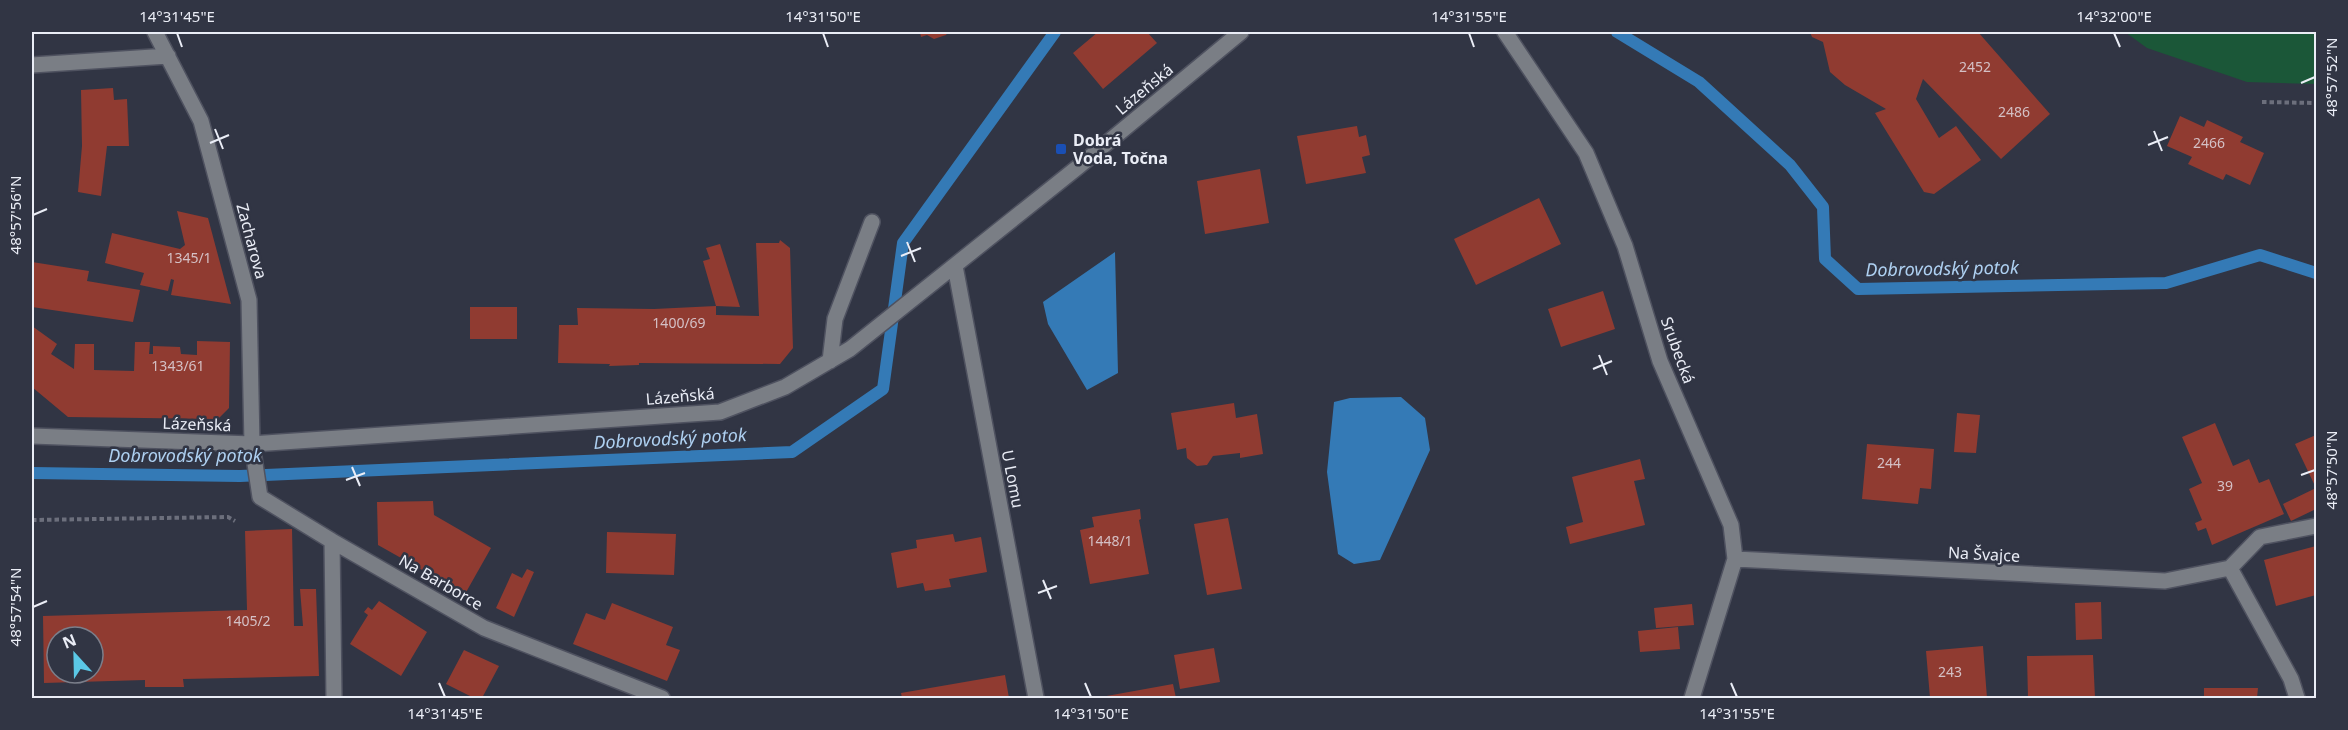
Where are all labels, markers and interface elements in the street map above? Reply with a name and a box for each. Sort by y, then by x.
text: 14°31'45"E [139,6,215,26]
text: 14°31'50"E [785,6,861,26]
text: 14°31'55"E [1431,6,1507,26]
text: 14°32'00"E [2076,6,2152,26]
text: 48°57'52"N [2321,38,2341,116]
house number: 2452 [1959,57,1991,76]
street label: Lázeňská [1111,58,1177,120]
house number: 2486 [1998,102,2030,121]
place label: Dobrá Voda, Točna [1073,129,1168,169]
house number: 2466 [2193,133,2225,152]
marker: Dobrá Voda, Točna [1054,142,1068,156]
text: 48°57'56"N [5,176,25,254]
street label: Zacharova [231,201,273,281]
house number: 1345/1 [166,248,212,267]
water label: Dobrovodský potok [1865,255,2020,281]
house number: 1400/69 [652,313,706,332]
street label: Srubecká [1656,314,1700,386]
house number: 1343/61 [151,356,205,375]
street label: Lázeňská [645,382,715,410]
street label: Lázeňská [162,412,232,436]
water label: Dobrovodský potok [593,422,748,454]
text: 48°57'50"N [2321,431,2341,509]
water label: Dobrovodský potok [108,443,263,467]
street label: U Lomu [997,448,1029,510]
house number: 244 [1877,453,1901,472]
house number: 39 [2217,476,2233,495]
house number: 1448/1 [1087,531,1133,550]
street label: Na Švajce [1947,541,2021,567]
street label: Na Barborce [395,549,487,615]
text: 48°57'54"N [5,568,25,646]
house number: 1405/2 [225,611,271,630]
north arrow [45,625,105,685]
text: N [59,628,80,654]
house number: 243 [1938,662,1962,681]
text: 14°31'45"E [407,703,483,723]
text: 14°31'50"E [1053,703,1129,723]
text: 14°31'55"E [1699,703,1775,723]

